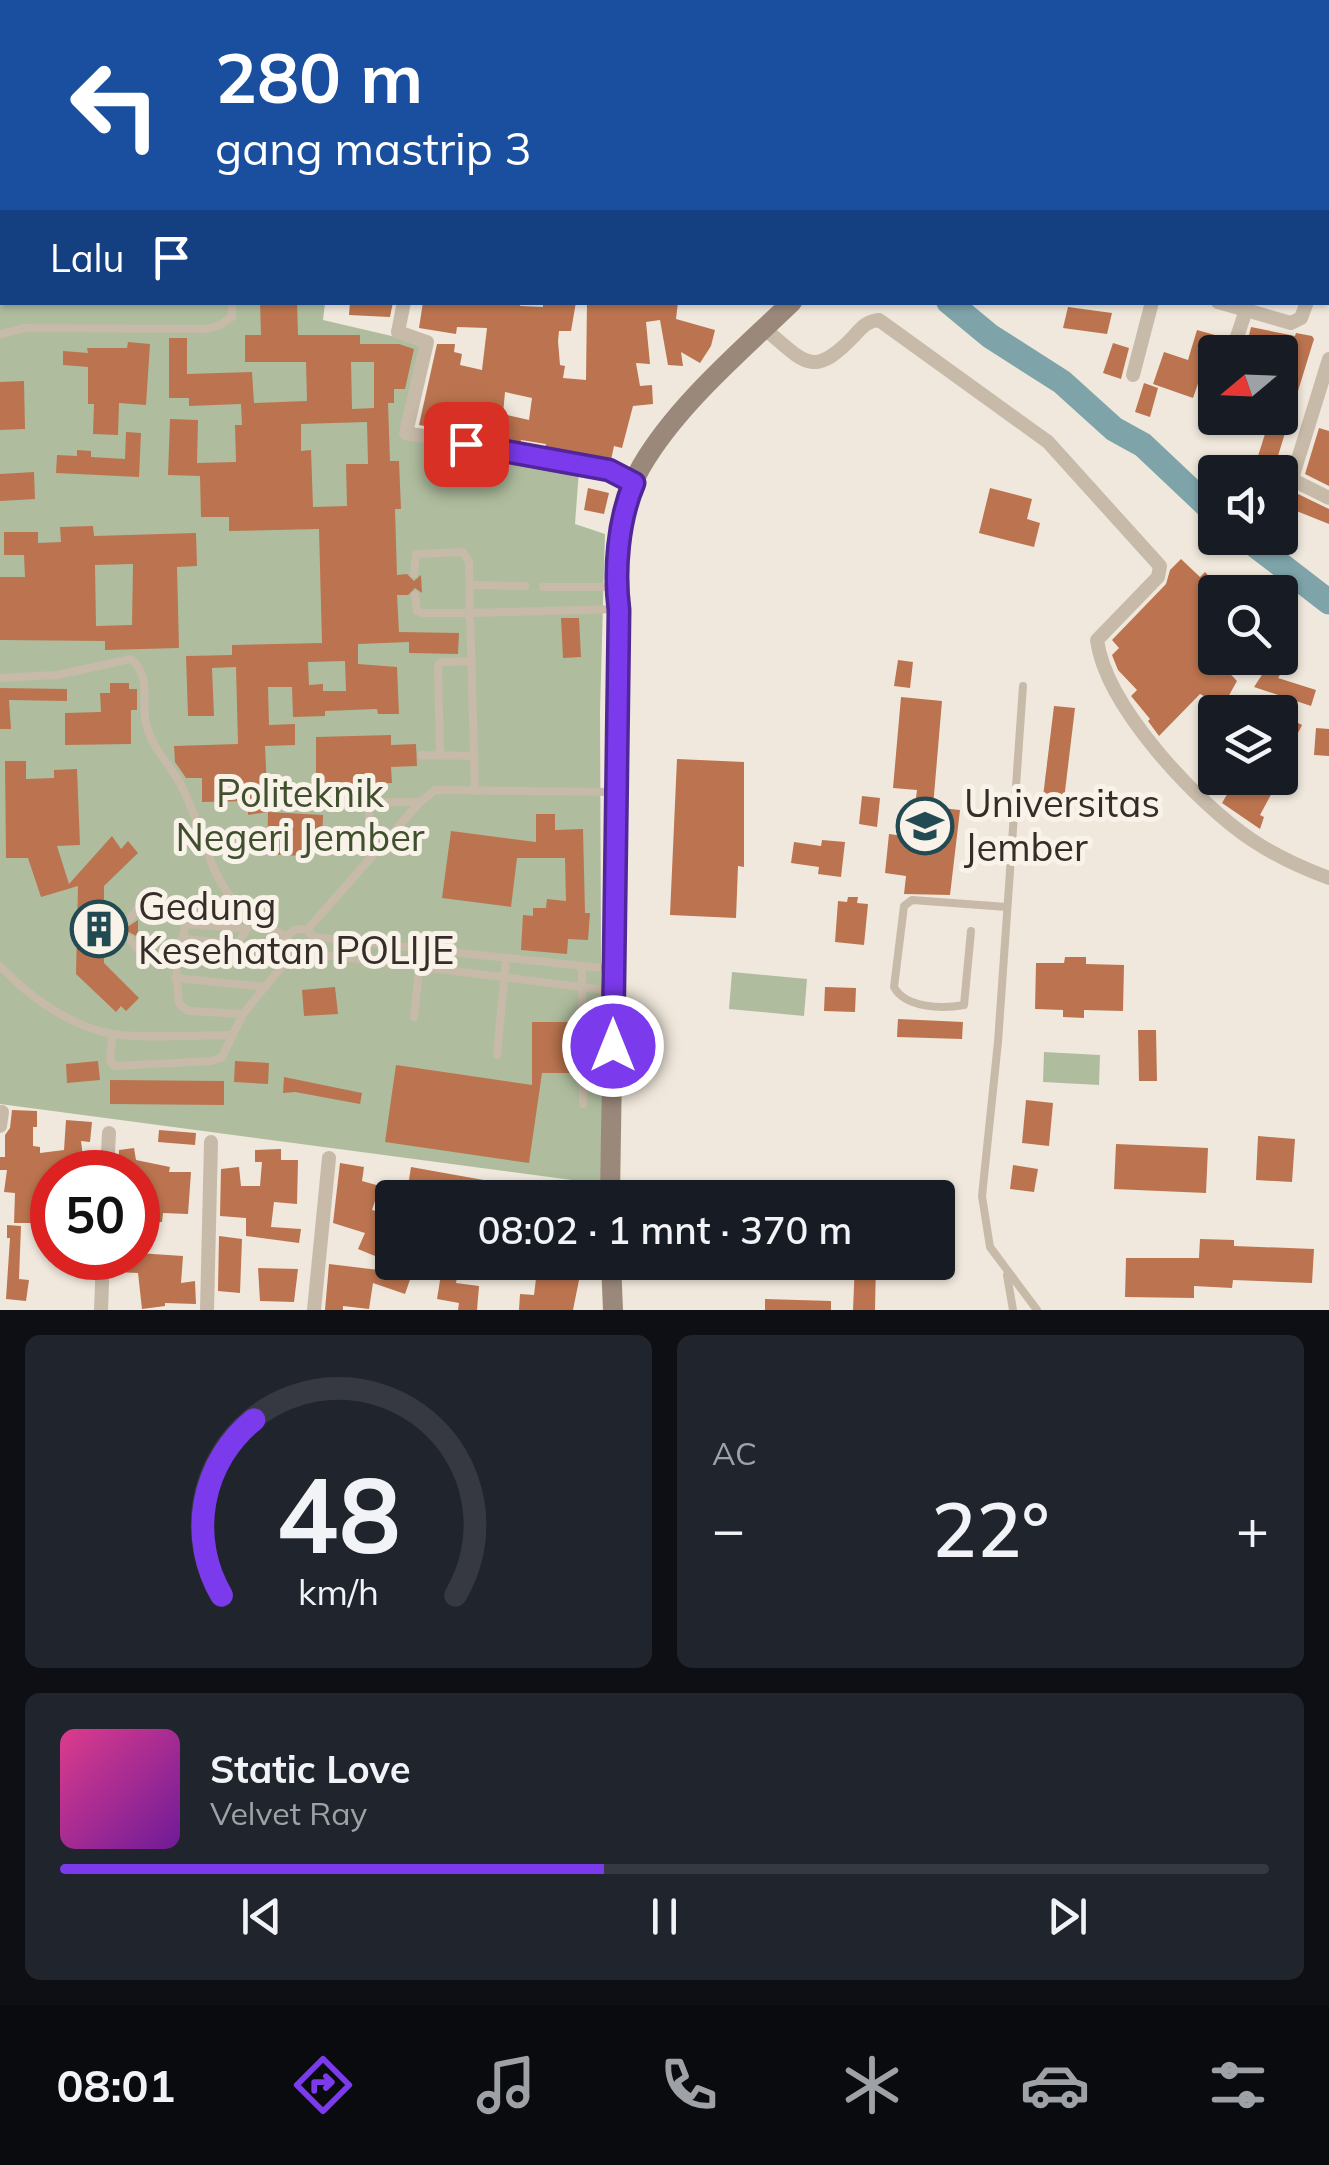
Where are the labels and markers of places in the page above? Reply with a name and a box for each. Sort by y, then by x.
pin [424,402,509,487]
place label: Universitas Jember [964,779,1160,871]
school or university icon: Universitas Jember [895,796,955,856]
place label: Gedung Kesehatan POLIJE [138,882,454,974]
building icon: Gedung Kesehatan POLIJE [69,899,129,959]

